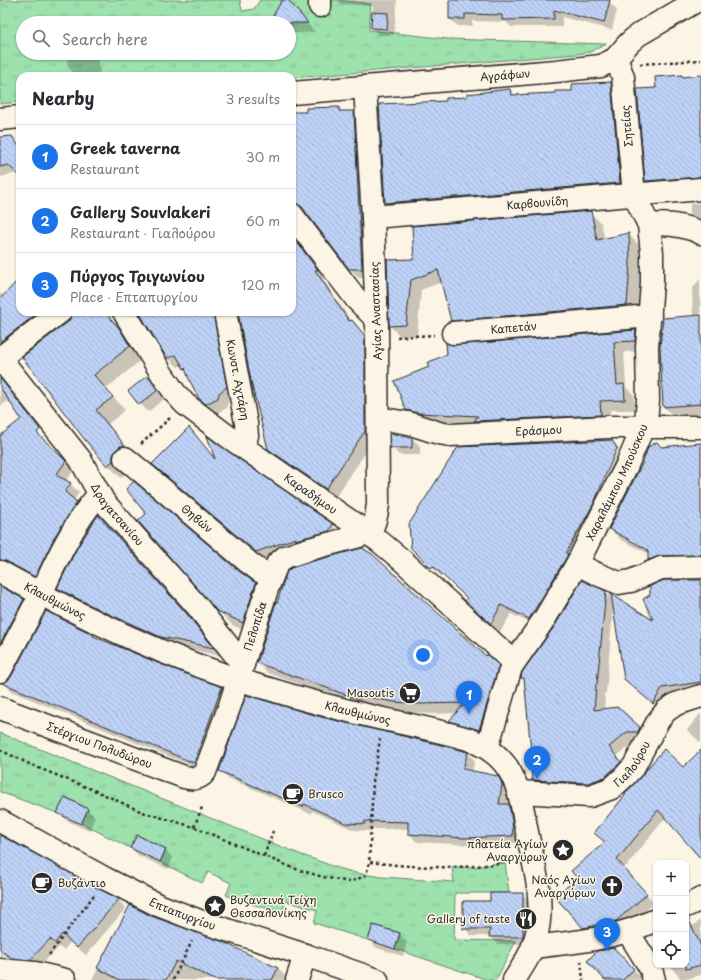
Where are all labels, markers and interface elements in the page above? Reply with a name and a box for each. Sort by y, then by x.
search box [16,16,296,60]
icon: search [30,27,52,49]
text: Search here [62,27,148,50]
street label: Αγράφων [479,64,531,85]
text: Nearby [32,85,94,111]
text: 3 results [226,89,280,108]
street label: Σητείας [616,104,637,148]
text: Greek taverna [70,136,181,159]
text: 1 [42,147,48,166]
text: 30 m [246,147,280,166]
text: Restaurant [70,159,140,178]
street label: Καρβουνίδη [506,191,569,214]
text: Gallery Souvlakeri [70,200,211,223]
text: 2 [40,211,50,230]
text: 60 m [246,211,280,230]
text: Restaurant · Γιαλούρου [70,223,215,242]
street label: Αγίας Αναστασίας [365,261,386,361]
text: Πύργος Τριγωνίου [70,264,205,287]
text: 3 [41,275,49,294]
text: 120 m [241,275,280,294]
text: Place · Επταπυργίου [70,287,198,306]
street label: Καπετάν [490,317,538,338]
street label: Κωνστ. Αχτάρη [222,338,254,422]
street label: Εράσμου [515,420,562,440]
street label: Χαραλάμπου Μπούσκου [581,421,652,543]
street label: Καραδήμου [281,469,341,518]
street label: Δραγατσανίου [87,480,148,549]
street label: Θηβών [178,500,217,537]
street label: Κλαυθμώνος [21,578,89,624]
street label: Πελοπίδα [239,599,271,653]
your location [413,645,433,665]
supermarket icon: Masoutis [397,680,423,706]
pin: 1 [456,681,482,714]
place label: Masoutis [347,684,394,701]
street label: Κλαυθμώνος [323,696,393,729]
street label: Στέργιου Πολυδώρου [44,717,155,772]
street label: Γιαλούρου [609,738,654,791]
pin: 2 [524,746,550,779]
cafe icon: Brusco [280,781,306,807]
place label: Brusco [308,785,344,802]
place label: πλατεία Αγίων Αναργύρων [467,835,548,865]
place icon: πλατεία Αγίων Αναργύρων [550,837,576,863]
map controls [653,860,689,968]
button: + [653,860,689,896]
cafe icon: Βυζάντιο [29,870,55,896]
place label: Ναός Αγίων Αναργύρων [532,871,596,901]
church icon: Ναός Αγίων Αναργύρων [599,873,625,899]
place label: Βυζάντιο [58,874,106,891]
place label: Βυζαντινά Τείχη Θεσσαλονίκης [230,891,317,921]
street label: Επταπυργίου [146,893,218,934]
place icon: Βυζαντινά Τείχη Θεσσαλονίκης [202,893,228,919]
button: − [653,896,689,932]
restaurant icon: Gallery of taste [513,906,539,932]
place label: Gallery of taste [427,910,510,927]
pin: 3 [594,918,620,951]
button: locate [653,932,689,968]

